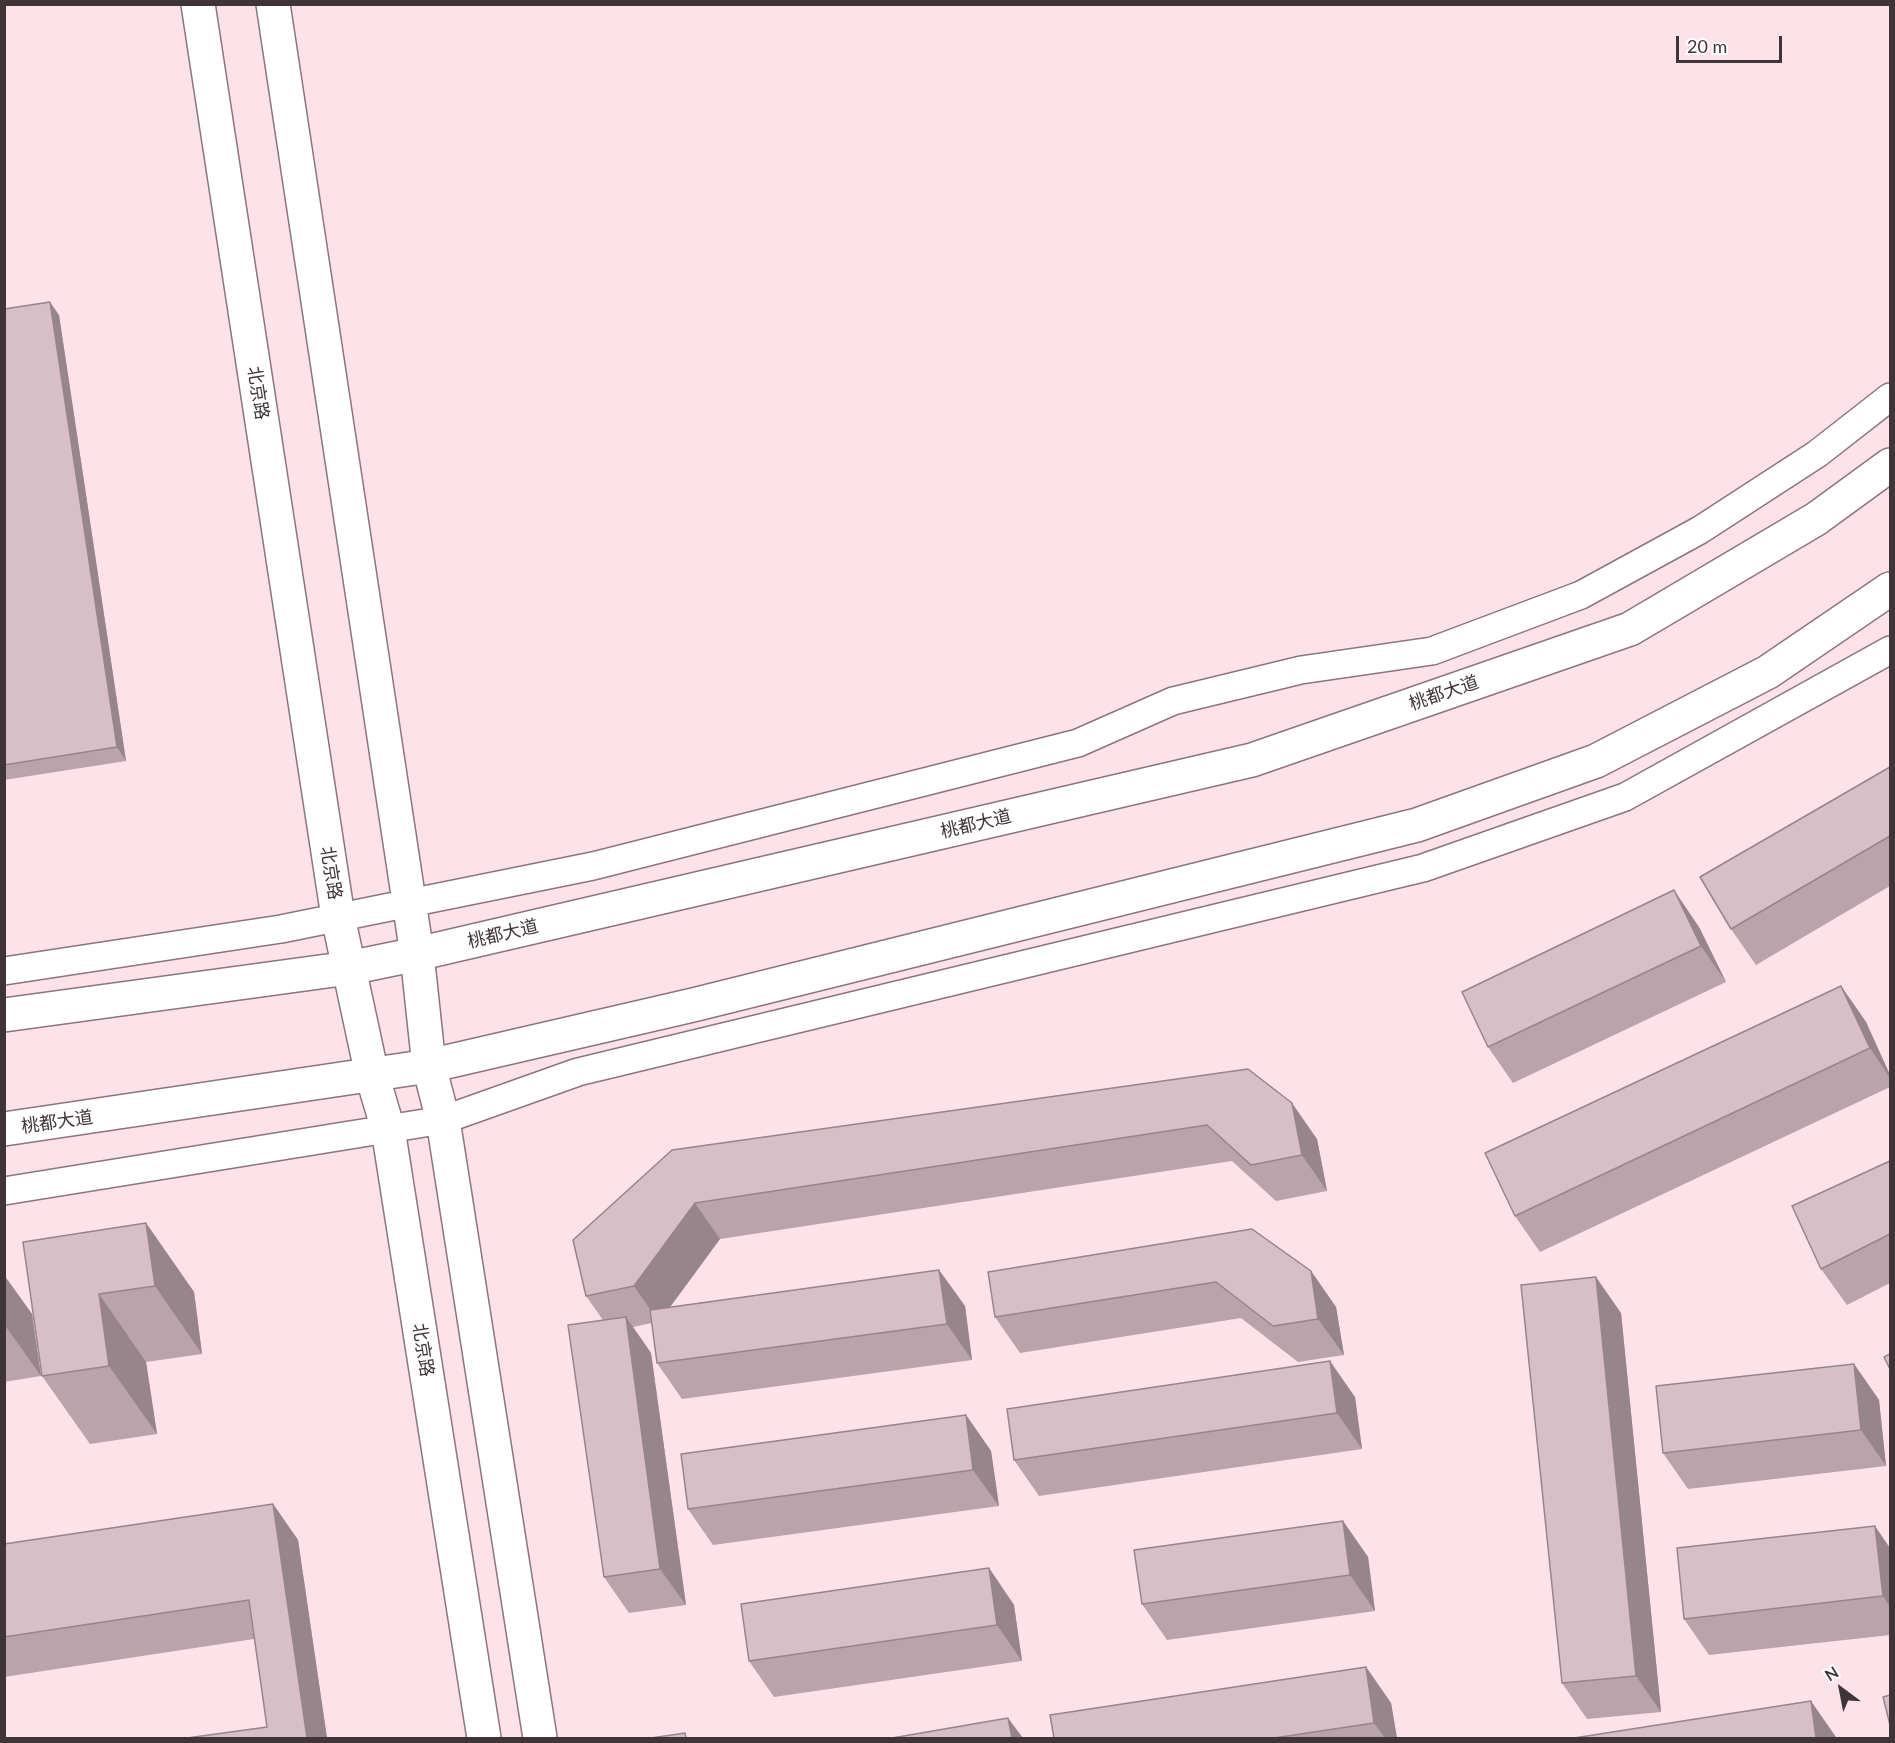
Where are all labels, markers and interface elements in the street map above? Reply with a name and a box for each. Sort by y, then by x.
scale bar [1679,24,1786,62]
text: 20 m [1687,35,1727,57]
street label: 北京路 [243,365,273,421]
street label: 桃都大道 [1406,671,1482,715]
street label: 桃都大道 [938,805,1014,843]
street label: 北京路 [316,845,346,901]
street label: 桃都大道 [465,915,541,953]
street label: 桃都大道 [20,1106,94,1138]
street label: 北京路 [408,1322,438,1378]
north arrow [1811,1659,1871,1719]
text: N [1821,1662,1841,1685]

